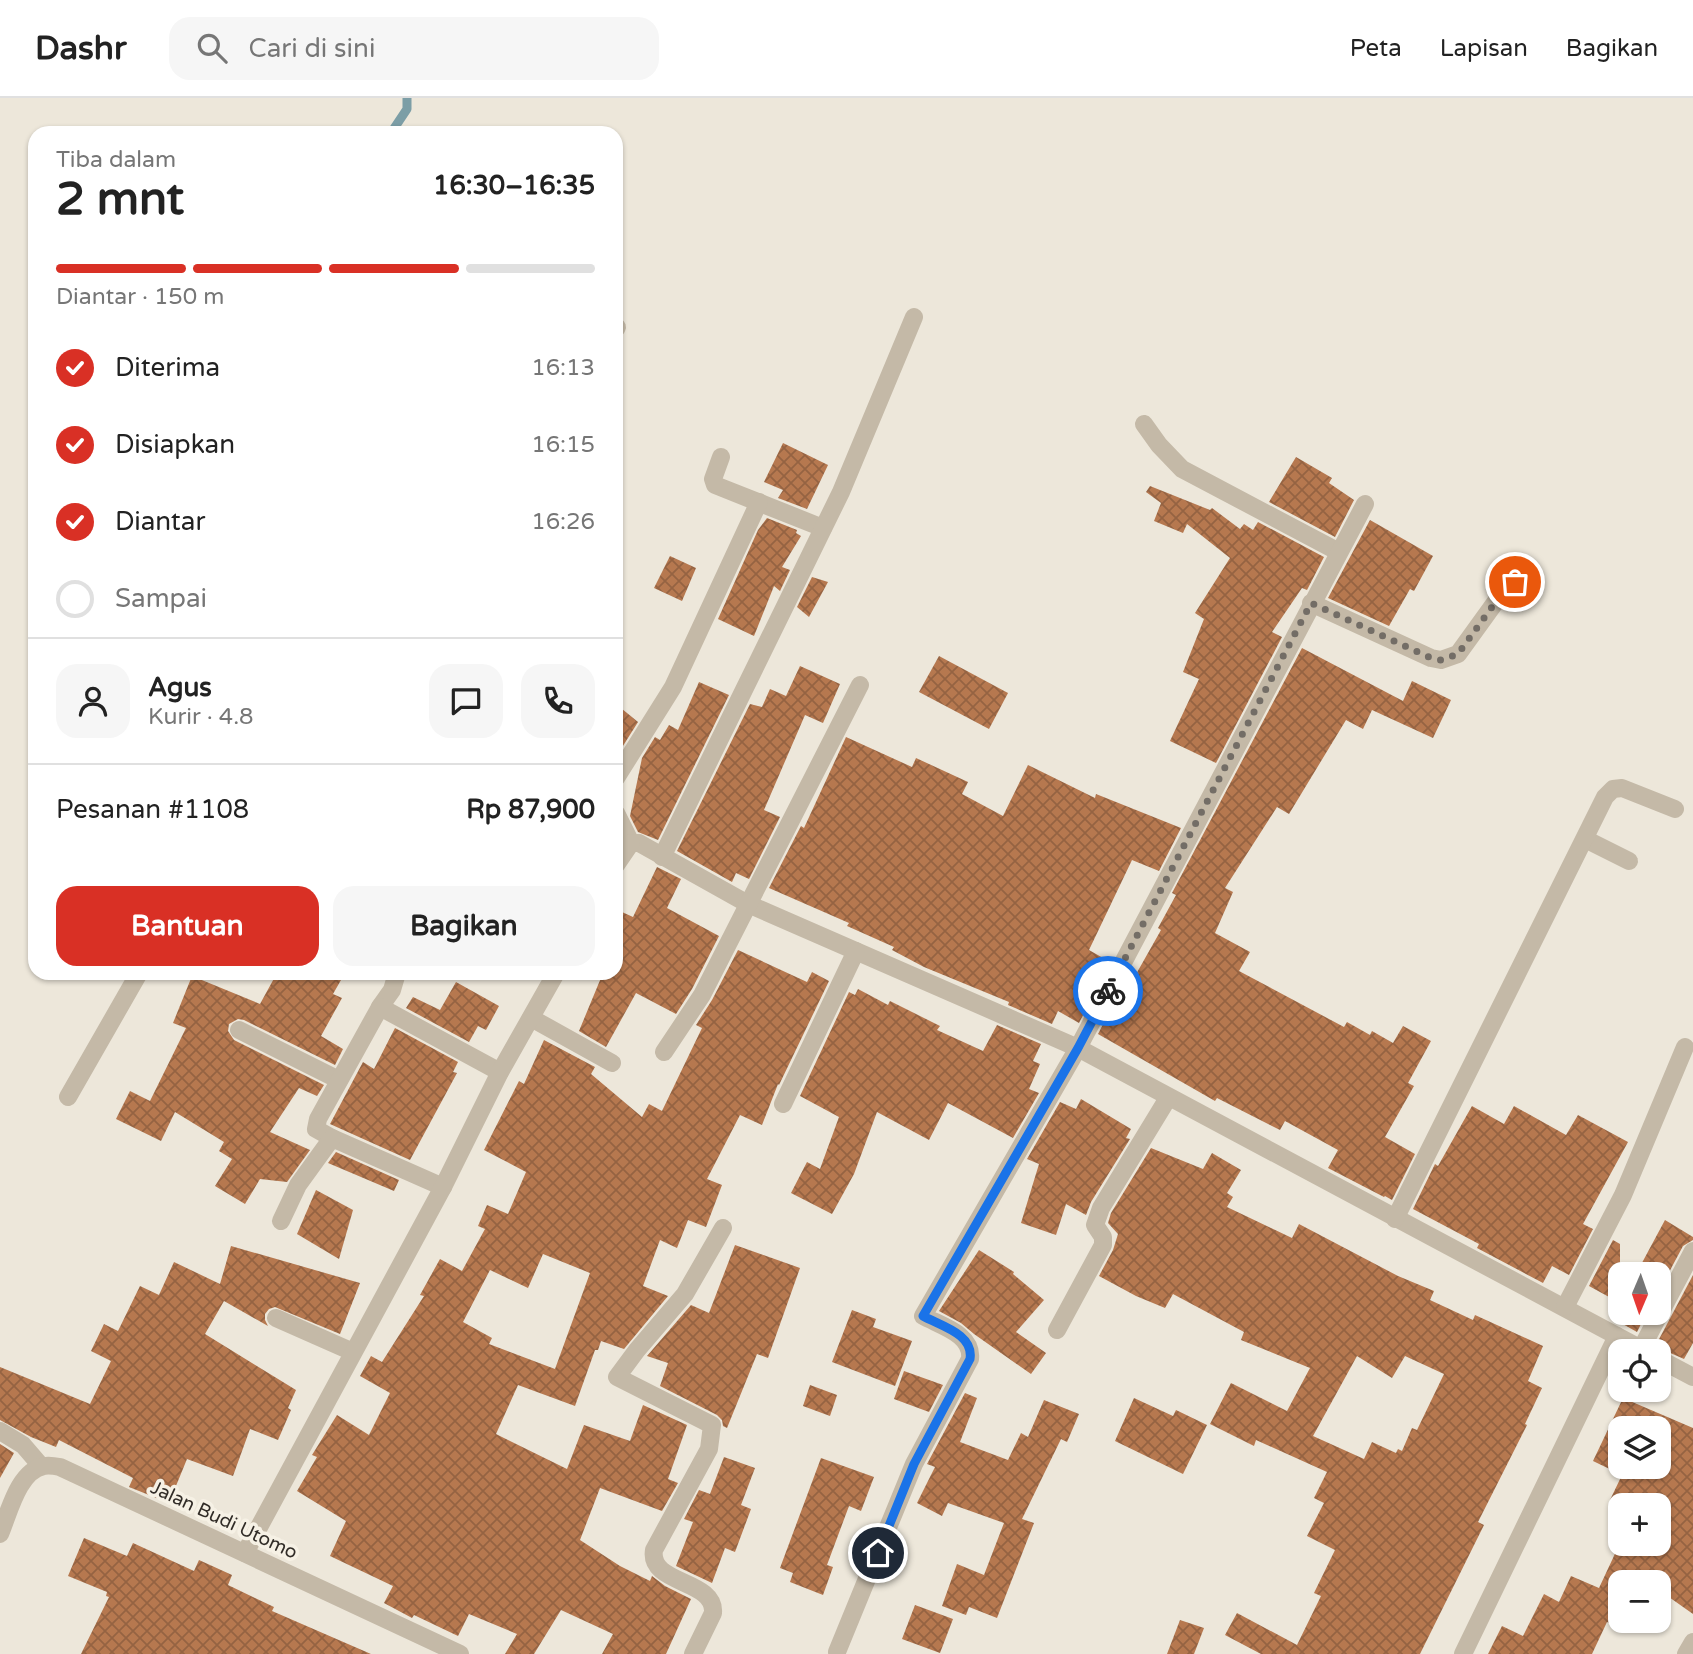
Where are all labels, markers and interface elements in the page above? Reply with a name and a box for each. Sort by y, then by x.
search box [169,17,659,80]
text: Dashr [35,29,127,68]
icon: search [193,29,231,67]
text: Cari di sini [249,33,375,64]
text: Peta [1350,34,1402,63]
text: Lapisan [1440,34,1528,63]
text: Bagikan [1566,34,1658,63]
text: Tiba dalam [56,146,176,174]
text: 16:30–16:35 [433,170,595,201]
text: 2 mnt [56,172,184,227]
text: Diantar · 150 m [56,283,224,311]
icon: check [56,349,94,387]
text: Diterima [115,352,220,383]
text: 16:13 [531,354,595,382]
icon: check [56,426,94,464]
text: Disiapkan [115,429,235,460]
text: 16:15 [531,431,595,459]
icon: check [56,503,94,541]
text: Diantar [115,506,205,537]
text: 16:26 [531,508,595,536]
pin [1485,552,1545,612]
icon: bag [1496,563,1534,601]
text: Sampai [115,583,207,614]
button: person [56,664,130,738]
button: chat [429,664,503,738]
button: phone [521,664,595,738]
text: Agus [148,672,212,703]
text: Kurir · 4.8 [148,703,253,731]
text: Pesanan #1108 [56,794,249,825]
text: Rp 87,900 [466,794,595,825]
button: Bantuan [56,886,319,966]
button: Bagikan [333,886,595,966]
courier [1073,956,1143,1026]
icon: bike [1089,972,1127,1010]
north arrow [1608,1262,1671,1325]
map controls [1608,1262,1671,1633]
button: locate [1608,1339,1671,1402]
button: layers [1608,1416,1671,1479]
street label: Jalan Budi Utomo [147,1476,301,1564]
button: + [1608,1493,1671,1556]
pin [848,1523,908,1583]
icon: home [859,1534,897,1572]
button: − [1608,1570,1671,1633]

